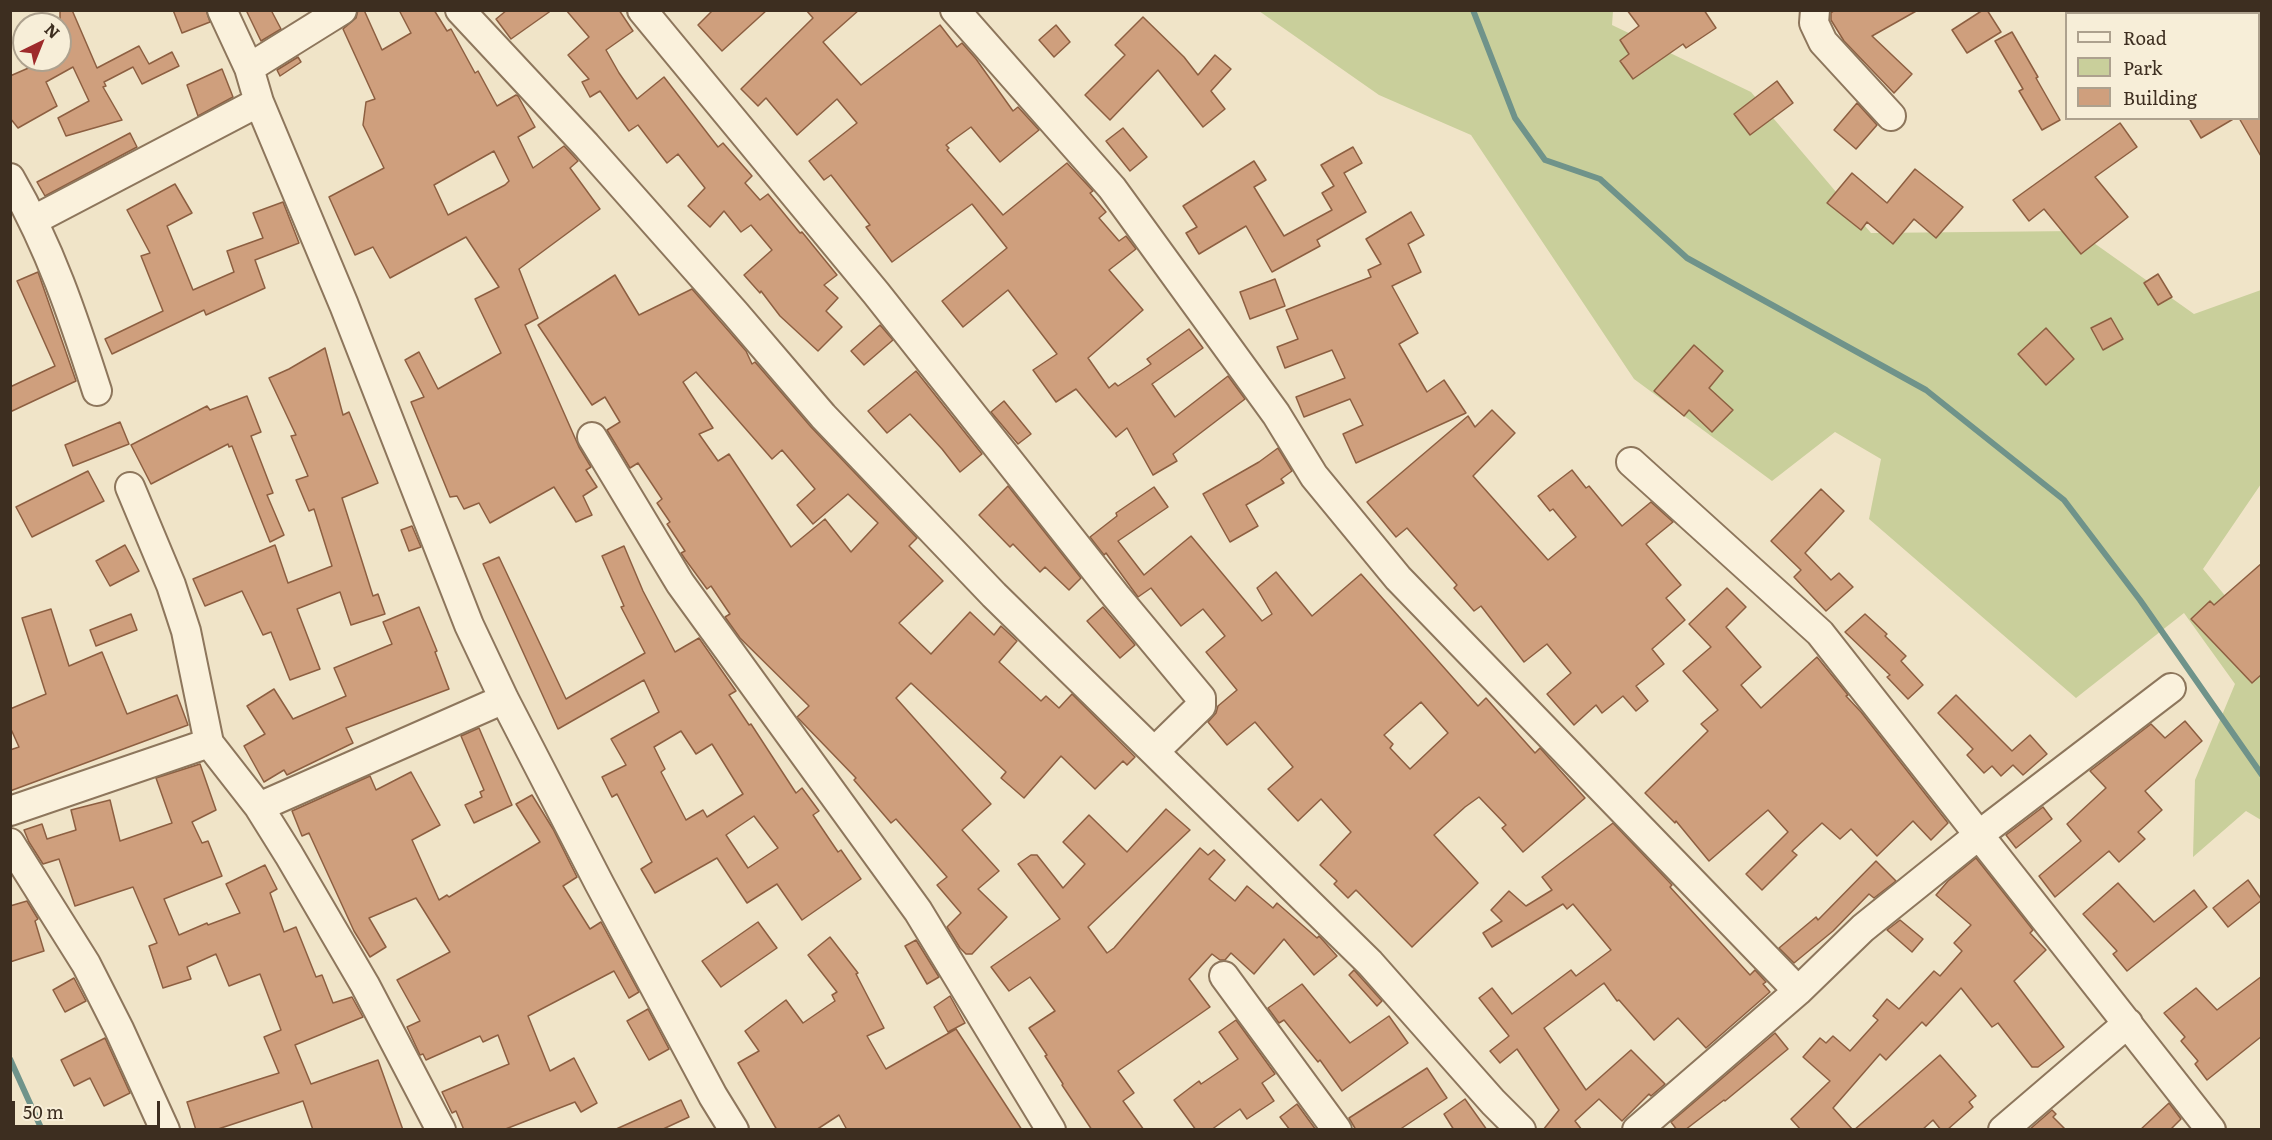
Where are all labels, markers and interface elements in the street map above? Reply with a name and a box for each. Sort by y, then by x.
north arrow [12,12,72,72]
legend [2065,12,2260,120]
text: N [40,17,66,44]
text: Road [2123,24,2167,51]
text: Park [2123,54,2162,81]
text: Building [2123,84,2197,111]
scale bar [15,1089,164,1127]
text: 50 m [23,1098,64,1125]

